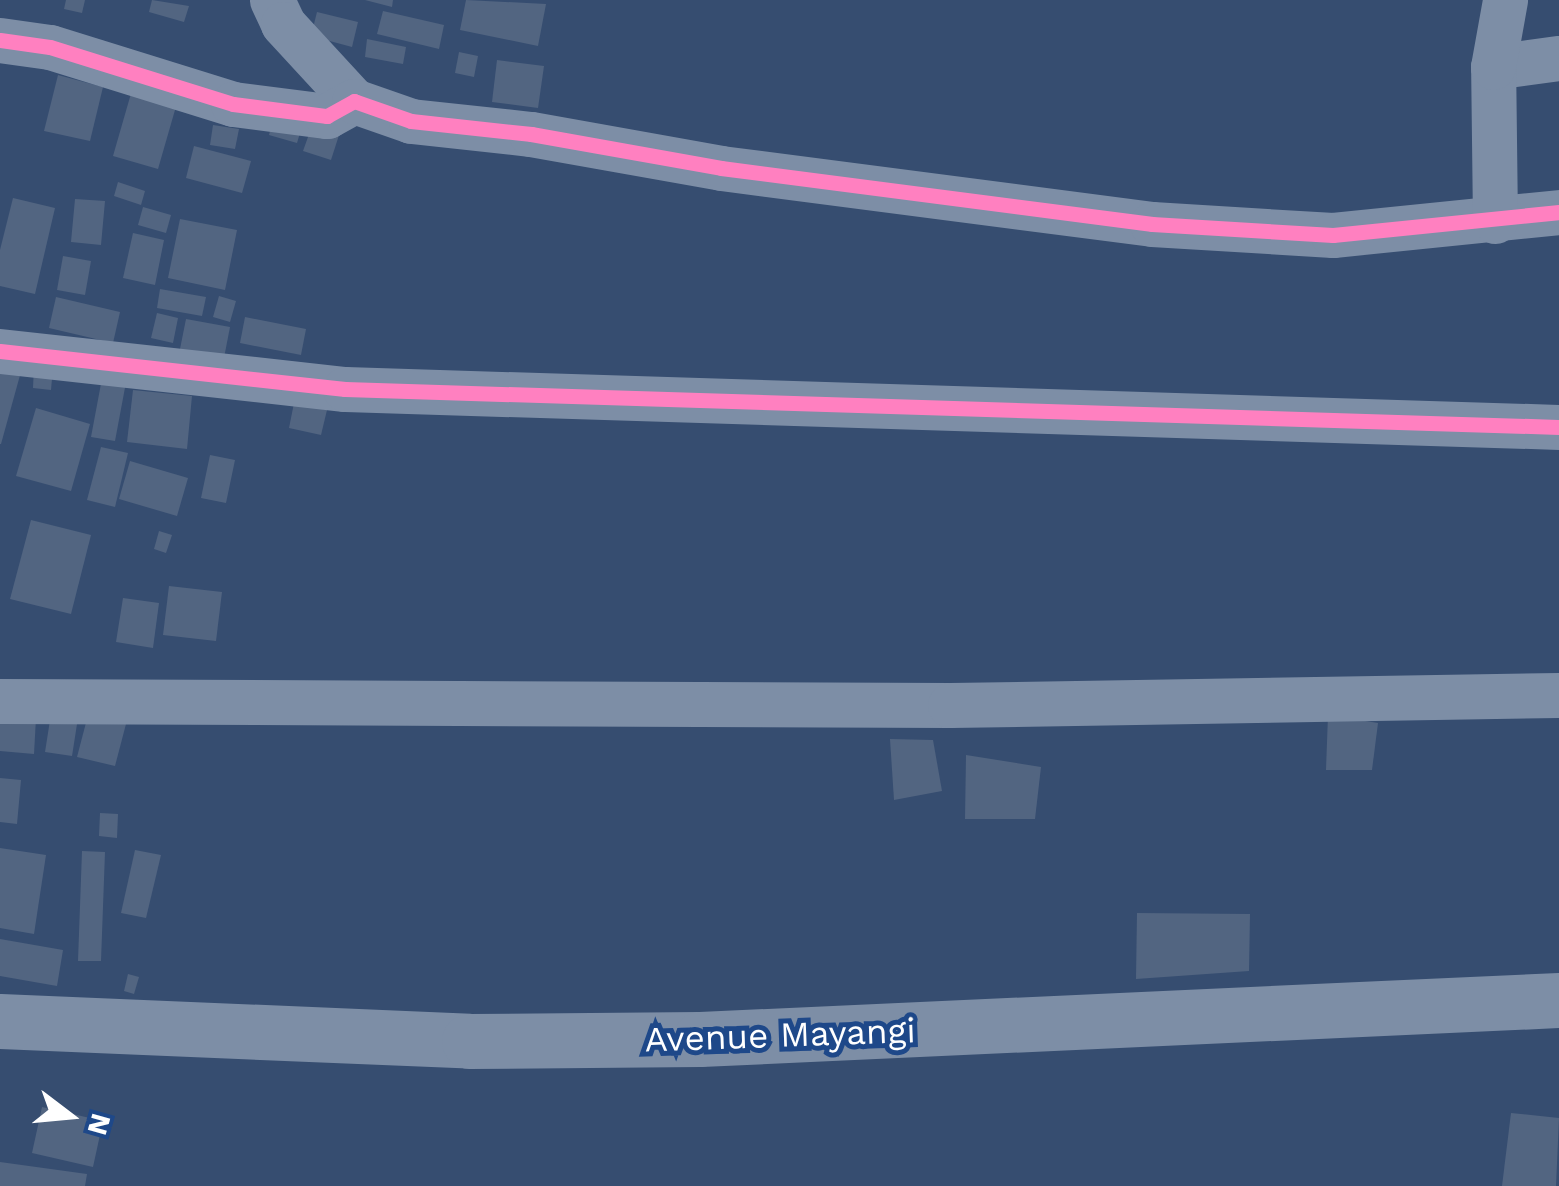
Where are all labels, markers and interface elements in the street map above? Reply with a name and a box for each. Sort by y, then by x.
street label: Avenue Mayangi [644,1009,916,1061]
north arrow [20,1066,120,1166]
text: N [81,1110,118,1139]

